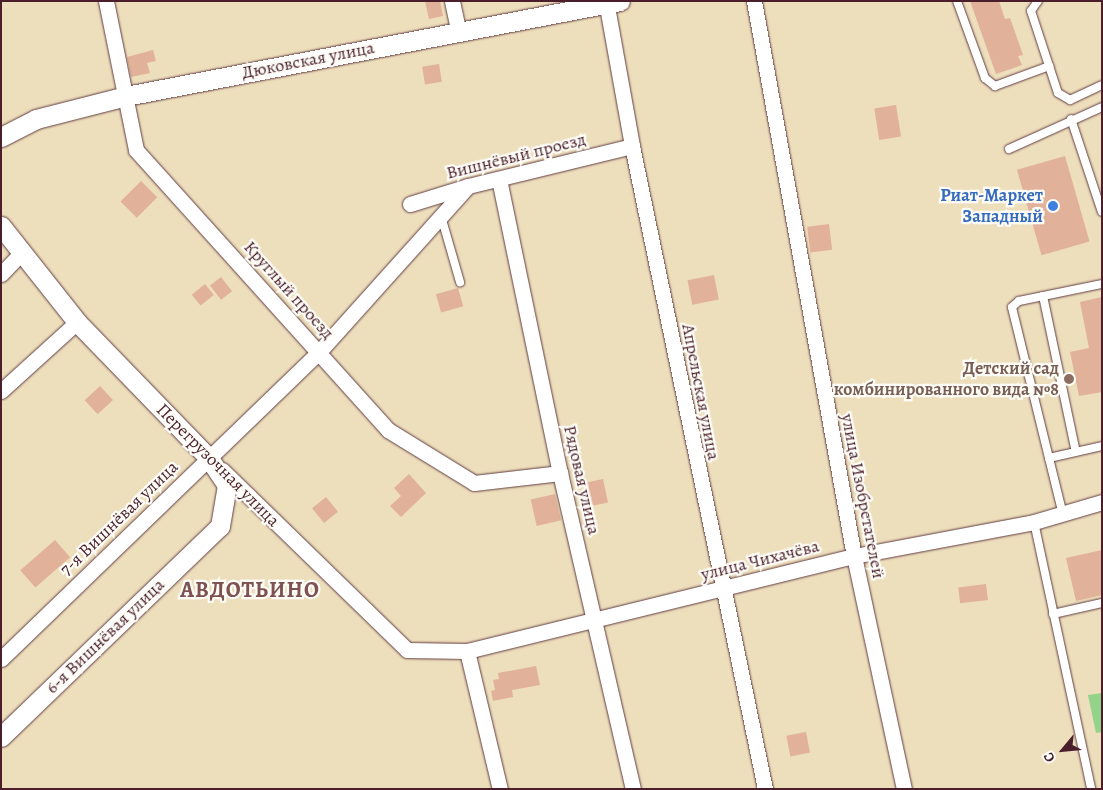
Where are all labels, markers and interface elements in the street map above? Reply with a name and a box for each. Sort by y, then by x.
street label: Дюковская улица [240,37,376,83]
street label: Вишнёвый проезд [444,128,588,184]
place label: Риат-Маркет Западный [940,185,1043,228]
marker: Риат-Маркет Западный [1047,200,1059,212]
street label: Круглый проезд [239,236,339,344]
street label: Апрельская улица [677,322,725,462]
place label: Детский сад комбинированного вида №8 [834,358,1059,400]
marker: Детский сад комбинированного вида №8 [1063,373,1075,385]
street label: Перегрузочная улица [152,399,284,531]
street label: улица Изобретателей [836,412,890,580]
street label: Рядовая улица [559,423,605,537]
street label: 7-я Вишнёвая улица [55,456,183,580]
street label: улица Чихачёва [699,535,821,585]
street label: 6-я Вишнёвая улица [41,574,169,698]
district label: АВДОТЬИНО [179,578,321,604]
north arrow [1038,725,1088,775]
text: С [1039,749,1060,766]

